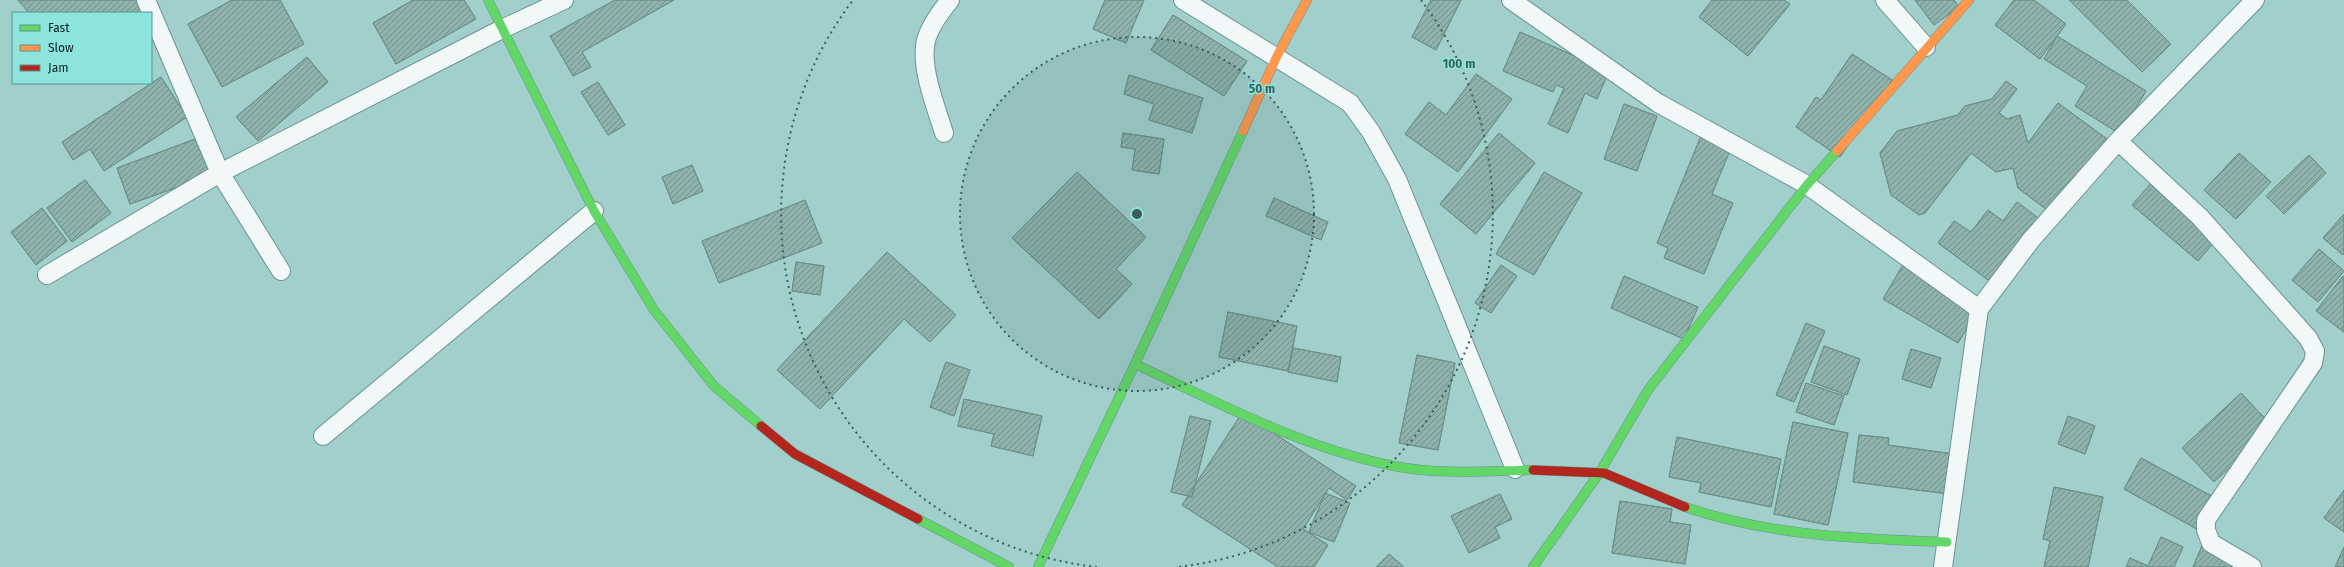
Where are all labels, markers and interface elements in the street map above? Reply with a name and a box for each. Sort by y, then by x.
legend [12,12,152,84]
text: Fast [48,21,70,35]
text: Slow [48,41,74,55]
text: 100 m [1443,57,1475,71]
text: Jam [48,61,68,75]
text: 50 m [1249,82,1275,96]
centre of rings [1130,207,1144,221]

